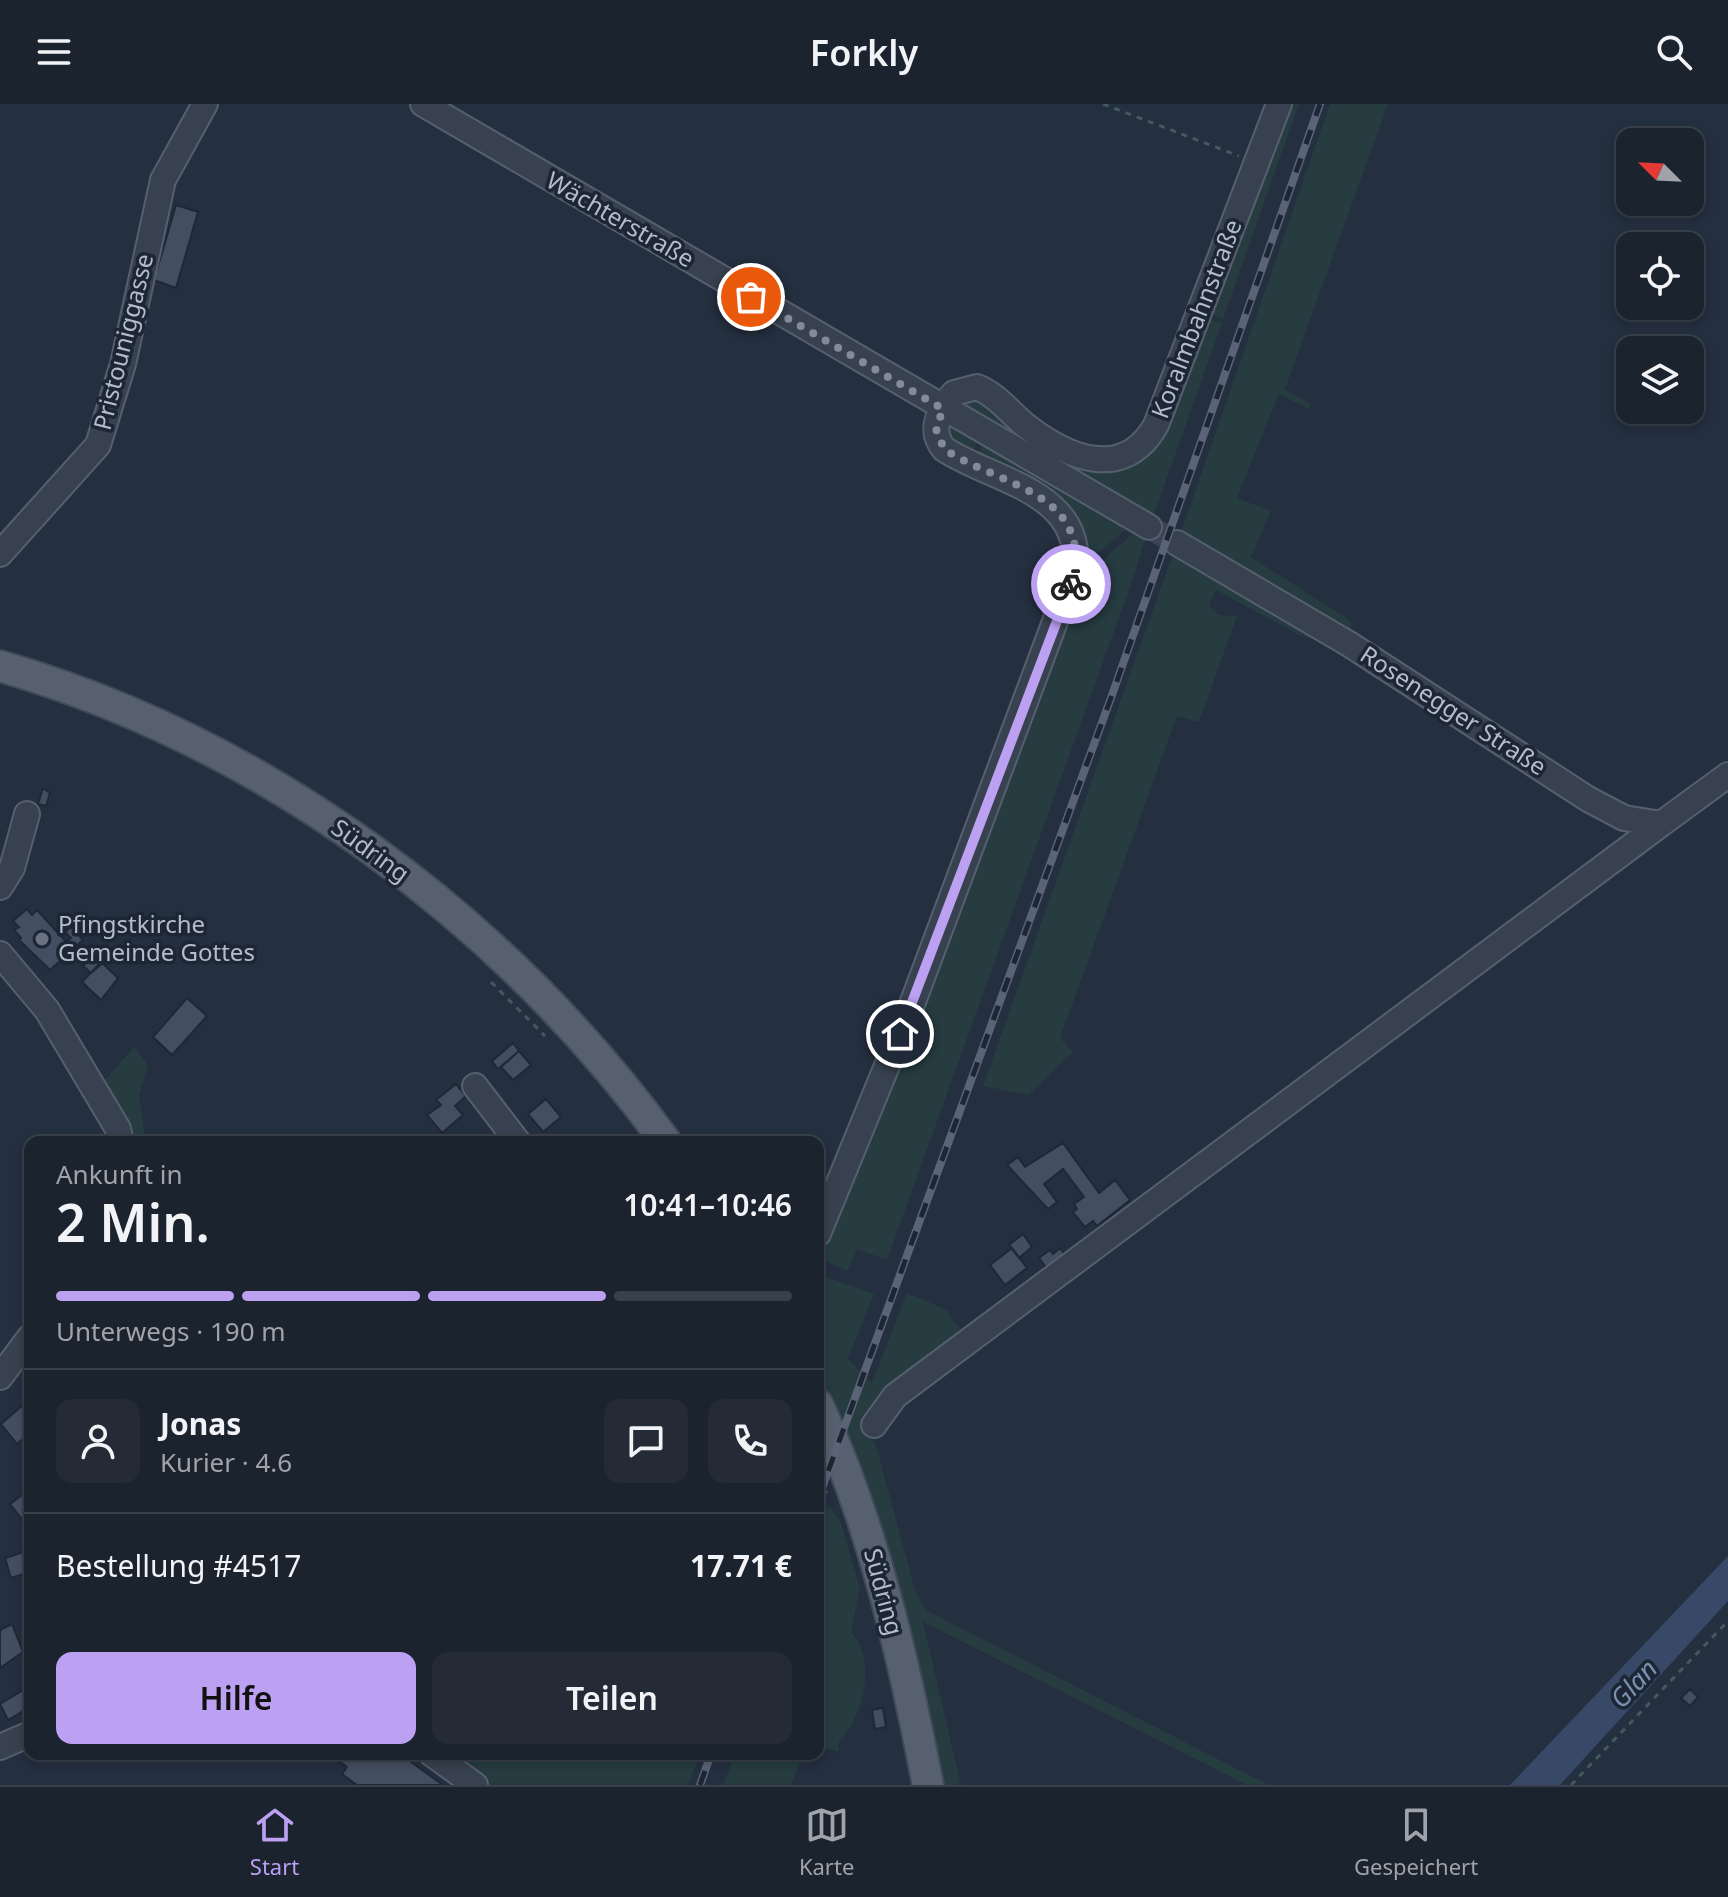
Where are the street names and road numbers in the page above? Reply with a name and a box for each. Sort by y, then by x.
street label: Wächterstraße [541,163,701,274]
street label: Koralmbahnstraße [1142,214,1249,423]
street label: Pristouniggasse [85,250,160,433]
street label: Rosenegger Straße [1354,637,1553,782]
street label: Südring [325,810,416,889]
street label: Südring [857,1545,912,1639]

